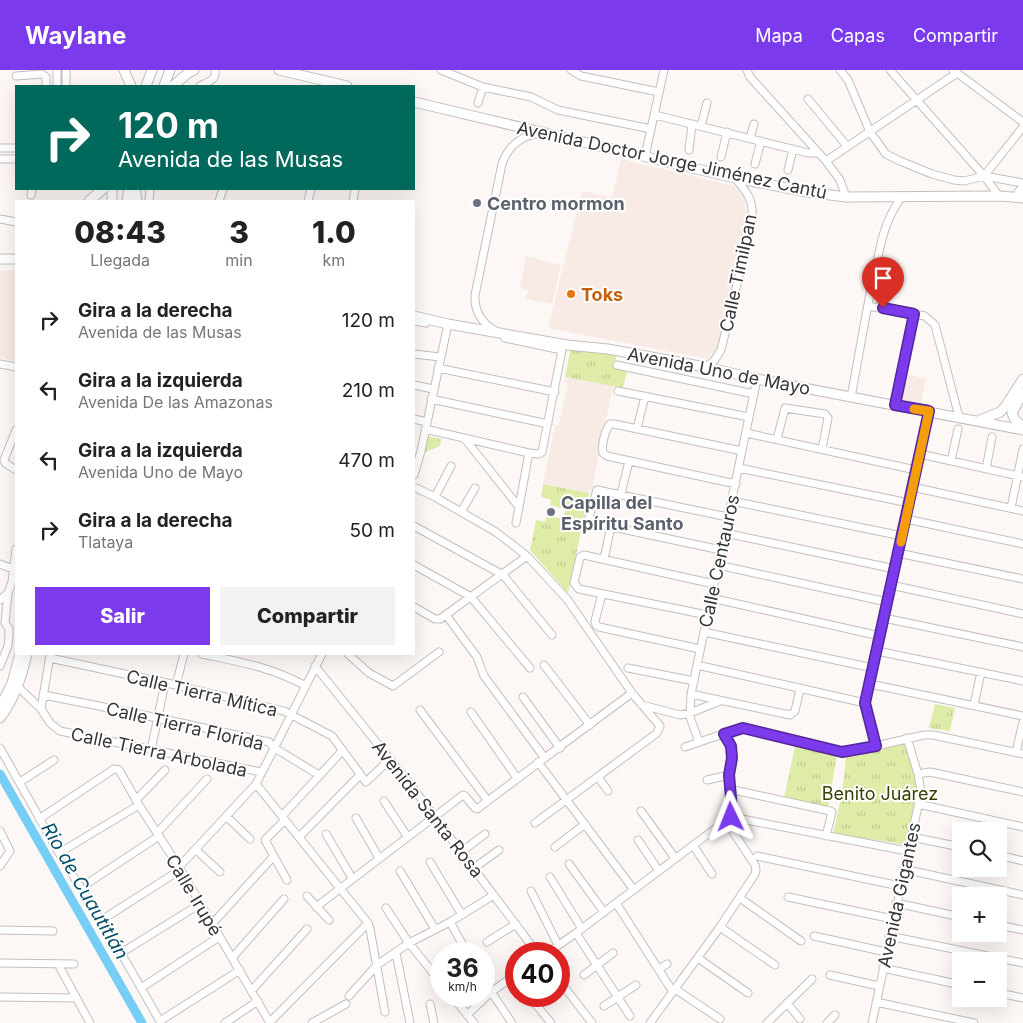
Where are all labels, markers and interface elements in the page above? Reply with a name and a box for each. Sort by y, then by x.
text: Waylane [25,21,126,50]
text: Mapa [755,25,803,46]
text: Capas [831,25,885,46]
text: Compartir [913,25,998,46]
text: 120 m [118,104,219,146]
icon: right [35,105,100,170]
street label: Avenida Doctor Jorge Jiménez Cantú [515,117,829,203]
text: Avenida de las Musas [118,146,343,172]
place label: Centro mormon [487,193,625,214]
marker: Centro mormon [471,197,483,209]
street label: Calle Timilpan [715,212,761,334]
text: 08:43 [74,214,166,250]
text: 3 [229,214,249,250]
text: 1.0 [312,214,356,250]
text: Llegada [90,250,150,270]
text: min [225,250,253,270]
text: km [322,250,345,270]
pin [862,257,904,308]
icon: arrive [869,264,897,292]
place label: Toks [581,284,623,305]
marker: Toks [565,288,577,300]
text: Gira a la derecha [78,299,233,322]
icon: right [35,306,63,334]
text: 120 m [342,309,395,332]
text: Avenida de las Musas [78,322,242,342]
street label: Avenida Uno de Mayo [626,343,812,399]
text: Gira a la izquierda [78,369,243,392]
icon: left [35,376,63,404]
text: 210 m [342,379,395,402]
text: Avenida De las Amazonas [78,392,273,412]
text: Gira a la izquierda [78,439,243,462]
icon: left [35,446,63,474]
text: 470 m [338,449,395,472]
text: Avenida Uno de Mayo [78,462,243,482]
place label: Capilla del Espíritu Santo [561,492,684,534]
street label: Calle Centauros [695,493,743,629]
marker: Capilla del Espíritu Santo [545,506,557,518]
text: Gira a la derecha [78,509,233,532]
icon: right [35,516,63,544]
text: 50 m [349,519,395,542]
text: Tlataya [78,532,133,552]
button: Salir [35,587,210,645]
button: Compartir [220,587,395,645]
street label: Calle Tierra Mítica [124,665,280,721]
street label: Calle Tierra Florida [104,698,266,754]
street label: Calle Tierra Arbolada [69,723,249,781]
street label: Avenida Santa Rosa [368,736,488,882]
park label: Benito Juárez [822,783,938,804]
position arrow [704,790,756,842]
water label: Rio de Cuautitlán [37,819,133,963]
street label: Avenida Gigantes [873,820,925,970]
map controls [952,822,1007,1007]
button: search [952,822,1007,877]
street label: Calle Irupé [161,850,227,940]
button: + [952,887,1007,942]
speed limit sign: 40 [505,942,570,1007]
button: − [952,952,1007,1007]
text: 36 [446,953,479,983]
text: km/h [448,979,477,994]

